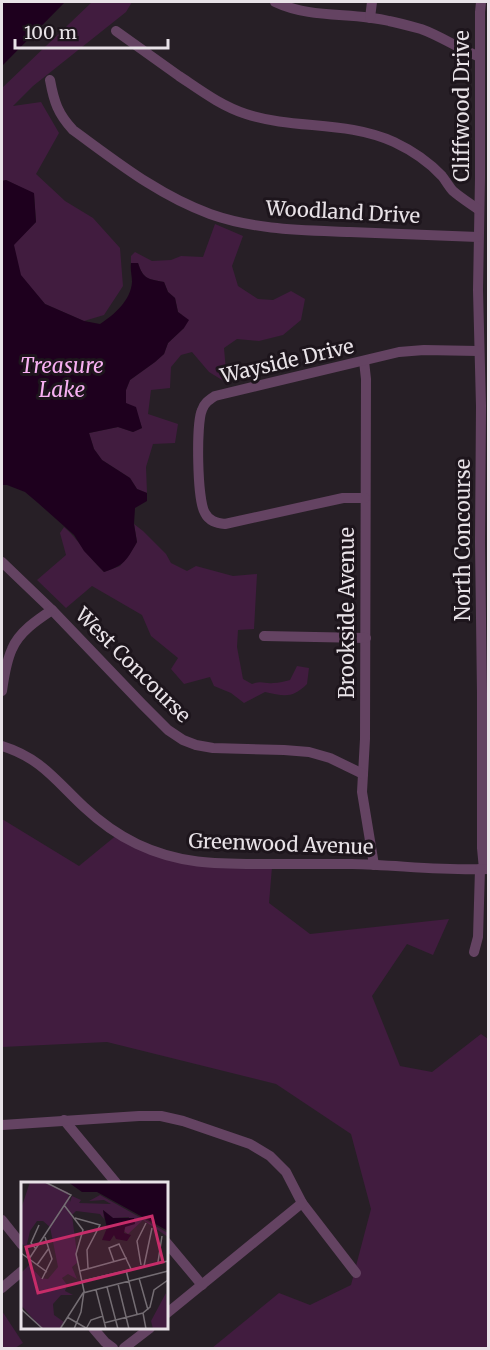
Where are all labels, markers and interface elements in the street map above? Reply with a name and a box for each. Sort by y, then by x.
scale bar [15,12,168,50]
text: 100 m [24,21,77,44]
street label: Cliffwood Drive [449,30,474,182]
street label: Woodland Drive [264,195,421,228]
street label: Wayside Drive [217,333,356,388]
water label: Treasure Lake [20,352,104,403]
street label: North Concourse [450,459,475,621]
street label: Brookside Avenue [334,527,359,699]
street label: West Concourse [70,601,196,728]
street label: Greenwood Avenue [188,828,374,859]
inset map [21,1182,168,1329]

